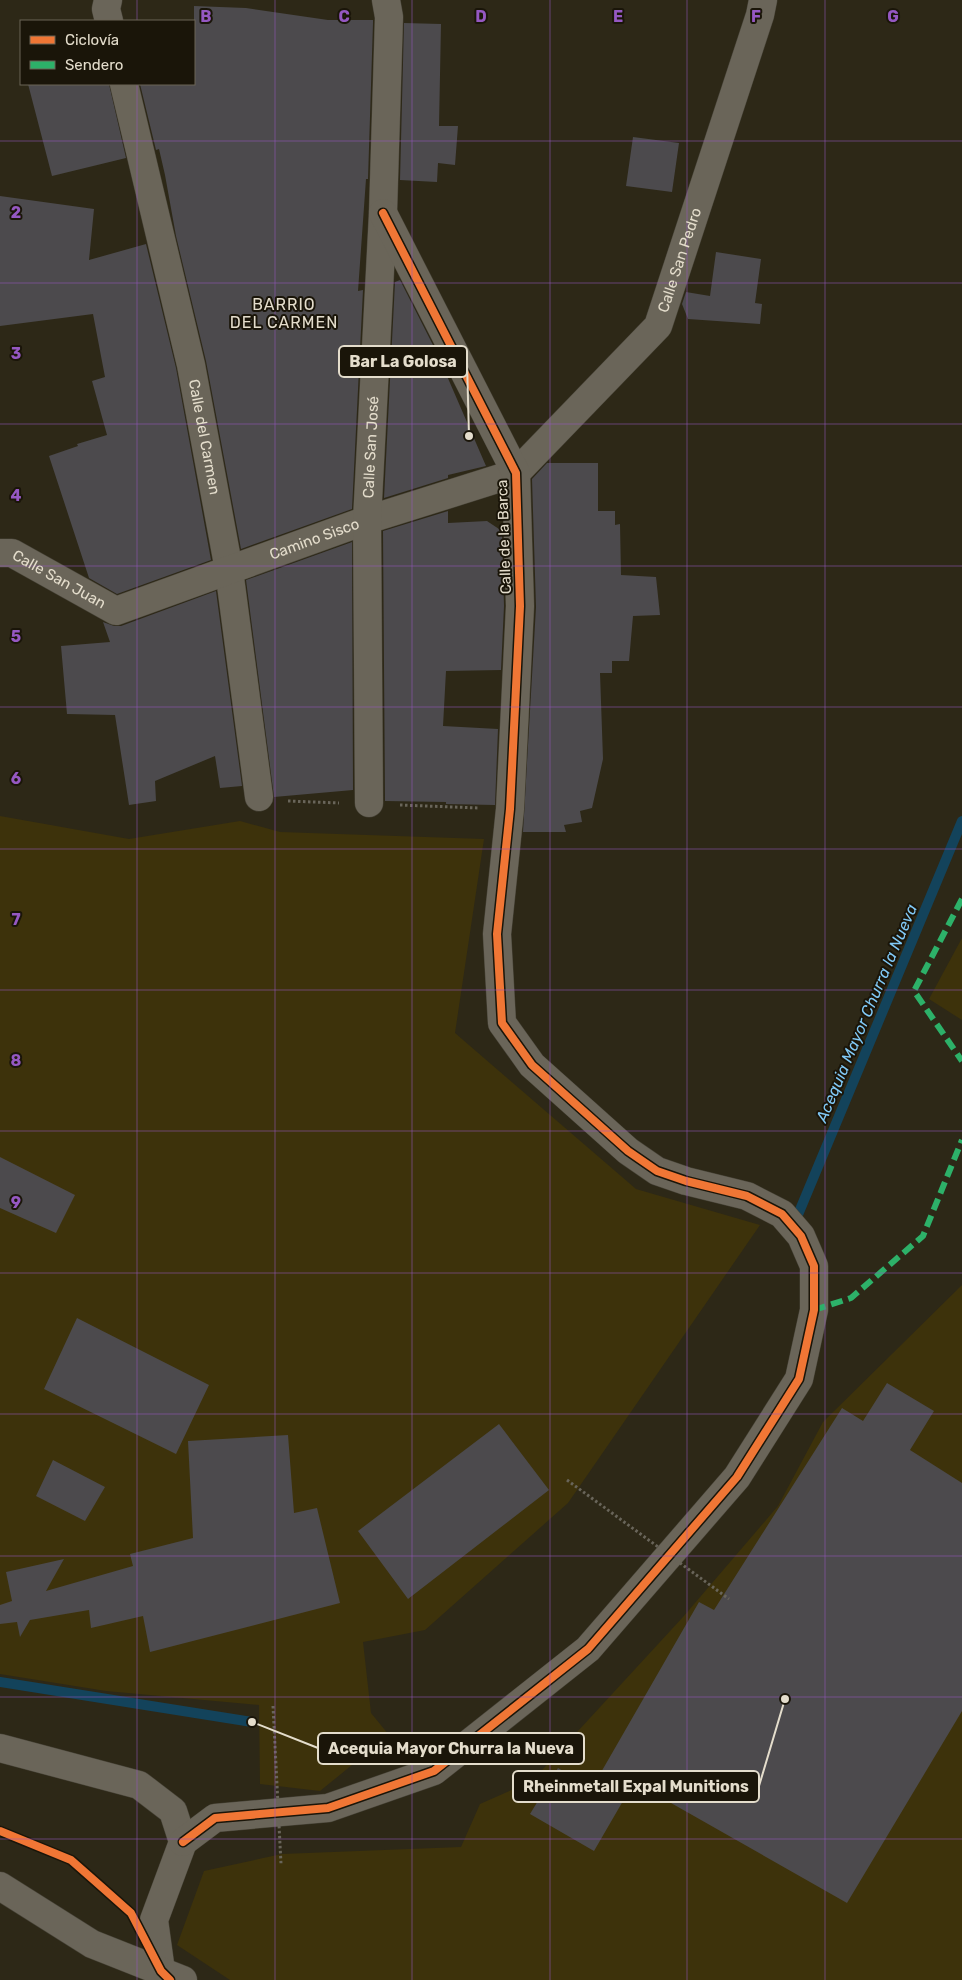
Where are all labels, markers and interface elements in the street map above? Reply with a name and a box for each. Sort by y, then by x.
text: B [200,7,212,26]
text: C [338,7,350,26]
text: D [475,7,487,26]
text: E [613,7,623,26]
text: F [751,7,761,26]
text: G [887,7,899,26]
legend [20,20,195,85]
text: Ciclovía [65,31,119,49]
text: Sendero [65,56,123,74]
text: 2 [11,203,21,222]
street label: Calle San Pedro [654,205,705,315]
district label: BARRIO DEL CARMEN [230,295,338,332]
text: 3 [11,344,21,363]
callout: Bar La Golosa [339,346,467,377]
text: Bar La Golosa [349,352,457,371]
street label: Calle del Carmen [185,378,224,496]
street label: Calle San José [359,396,382,499]
street label: Calle de la Barca [493,479,515,595]
text: 4 [11,486,22,505]
street label: Camino Sisco [267,515,362,564]
street label: Calle San Juan [9,546,109,612]
text: 5 [11,627,21,646]
text: 6 [11,769,21,788]
water label: Acequia Mayor Churra la Nueva [811,901,921,1126]
text: 7 [11,910,21,929]
text: 8 [11,1051,22,1070]
text: 9 [11,1193,21,1212]
callout: Acequia Mayor Churra la Nueva [318,1733,584,1764]
text: Acequia Mayor Churra la Nueva [328,1739,574,1758]
callout: Rheinmetall Expal Munitions [513,1771,759,1802]
text: Rheinmetall Expal Munitions [523,1777,749,1796]

